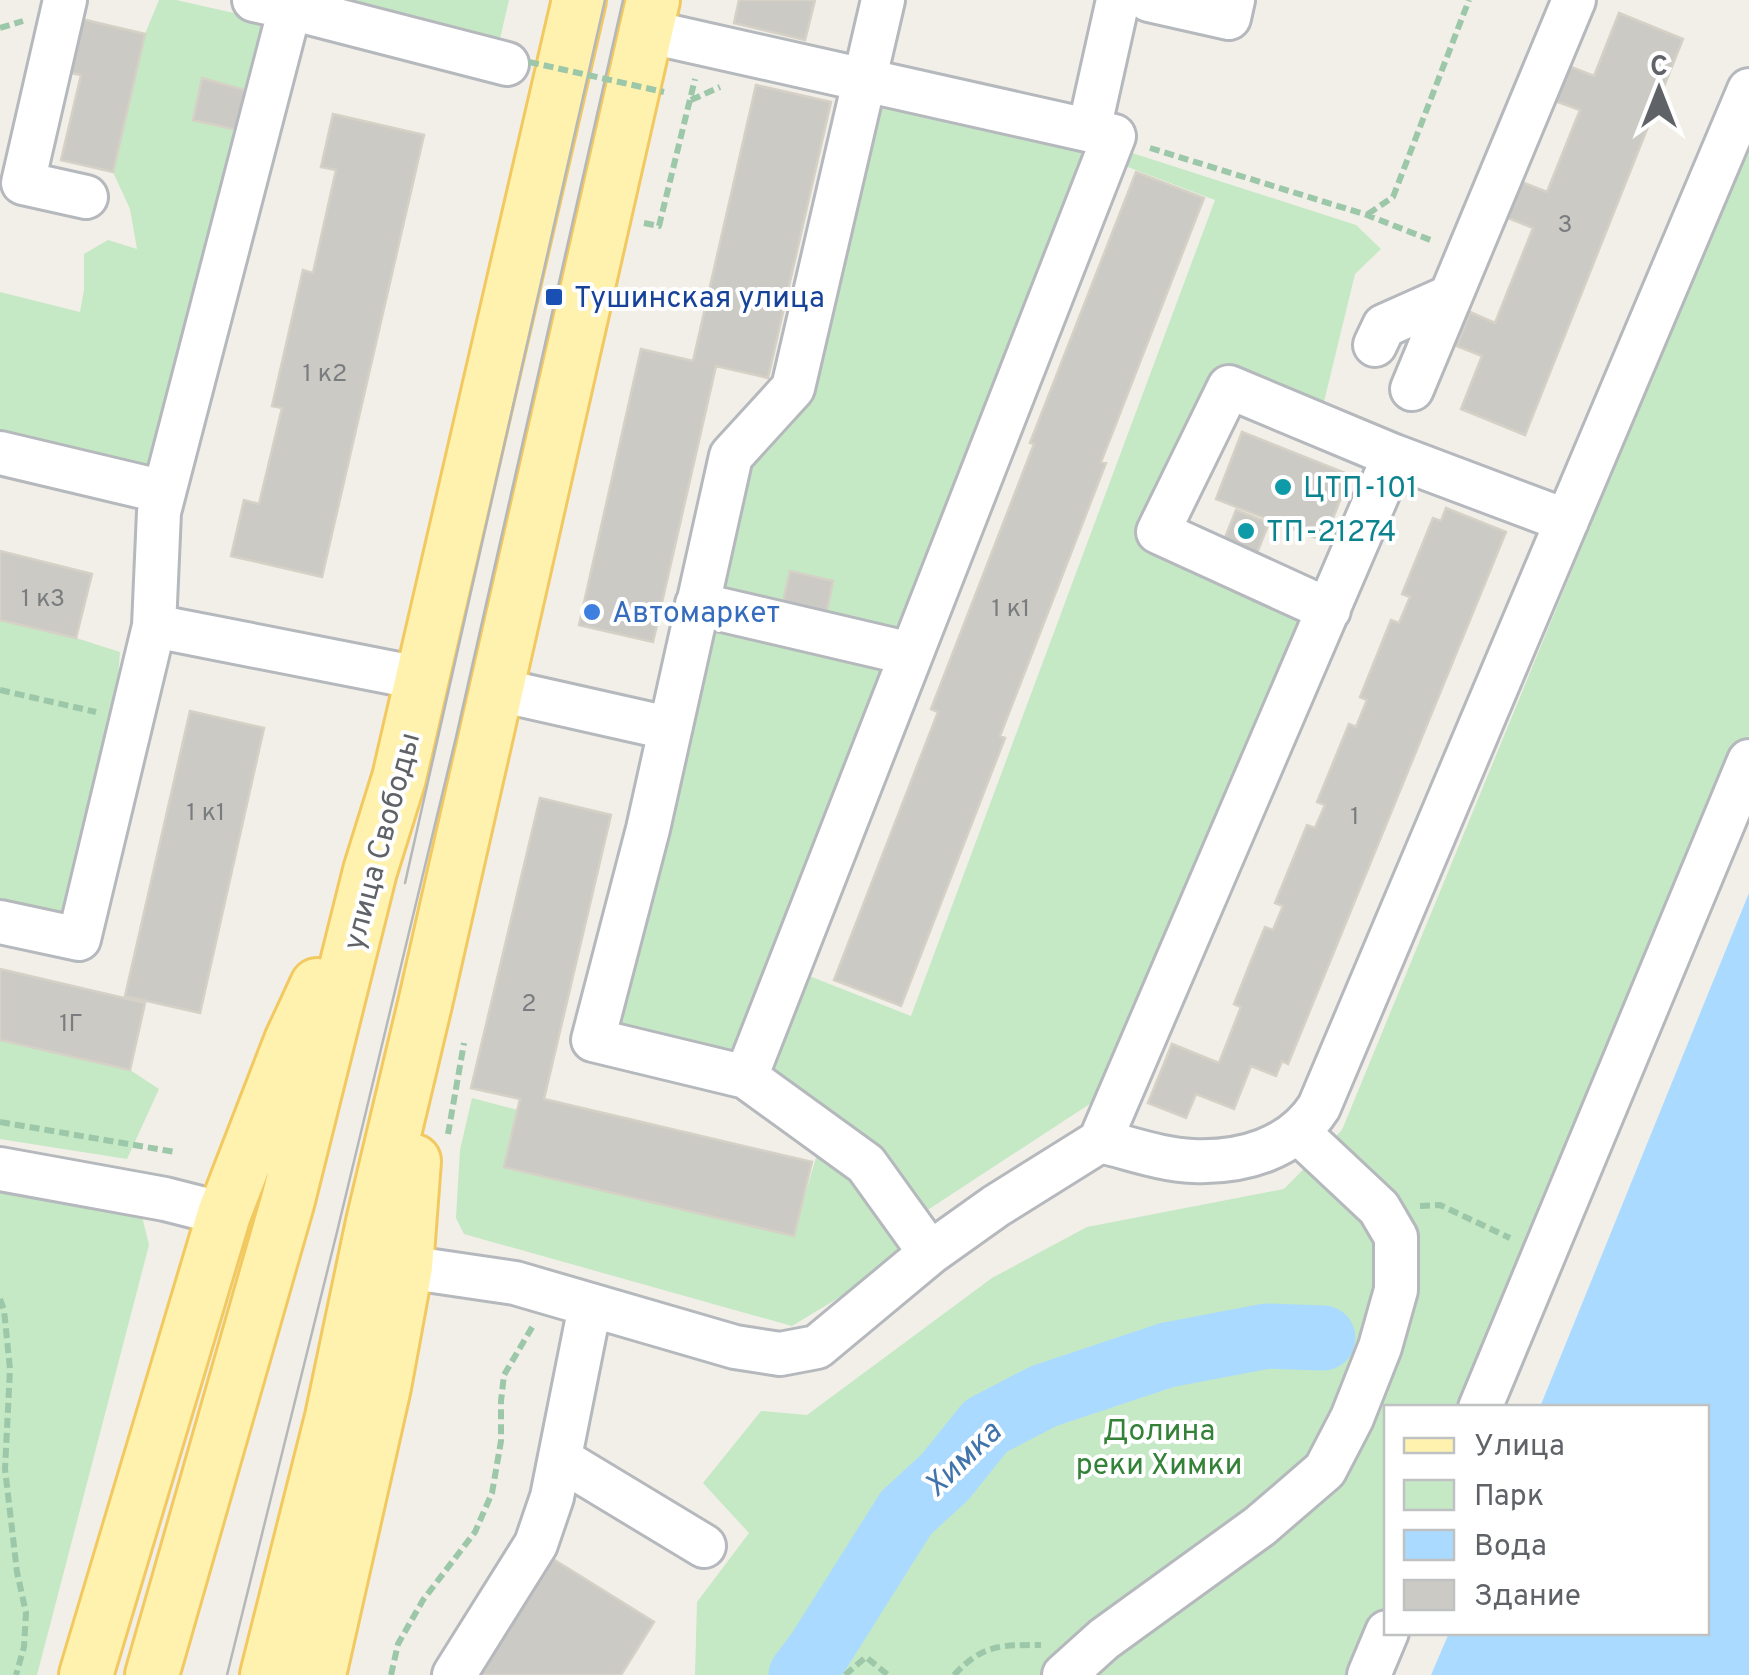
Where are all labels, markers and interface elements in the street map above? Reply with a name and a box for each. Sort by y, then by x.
north arrow [1609,40,1709,140]
text: С [1650,50,1668,86]
house number: 3 [1557,210,1573,242]
place label: Тушинская улица [574,281,825,318]
marker: Тушинская улица [543,286,565,308]
house number: 1 к2 [303,359,347,391]
place label: ЦТП-101 [1303,471,1418,508]
marker: ЦТП-101 [1272,476,1294,498]
place label: ТП-21274 [1266,515,1396,552]
marker: ТП-21274 [1235,520,1257,542]
house number: 1 к3 [21,584,65,616]
house number: 1 к1 [992,594,1030,626]
place label: Автомаркет [612,596,780,633]
marker: Автомаркет [581,601,603,623]
street label: улица Свободы [337,729,430,955]
house number: 1 к1 [187,798,225,830]
house number: 1 [1350,802,1360,834]
house number: 2 [521,989,537,1021]
house number: 1Г [59,1009,83,1041]
legend [1384,1405,1709,1635]
water label: Химка [917,1413,1011,1507]
park label: Долина реки Химки [1076,1414,1242,1485]
text: Улица [1474,1429,1565,1466]
text: Парк [1474,1479,1544,1516]
text: Вода [1474,1529,1547,1566]
text: Здание [1474,1579,1581,1616]

